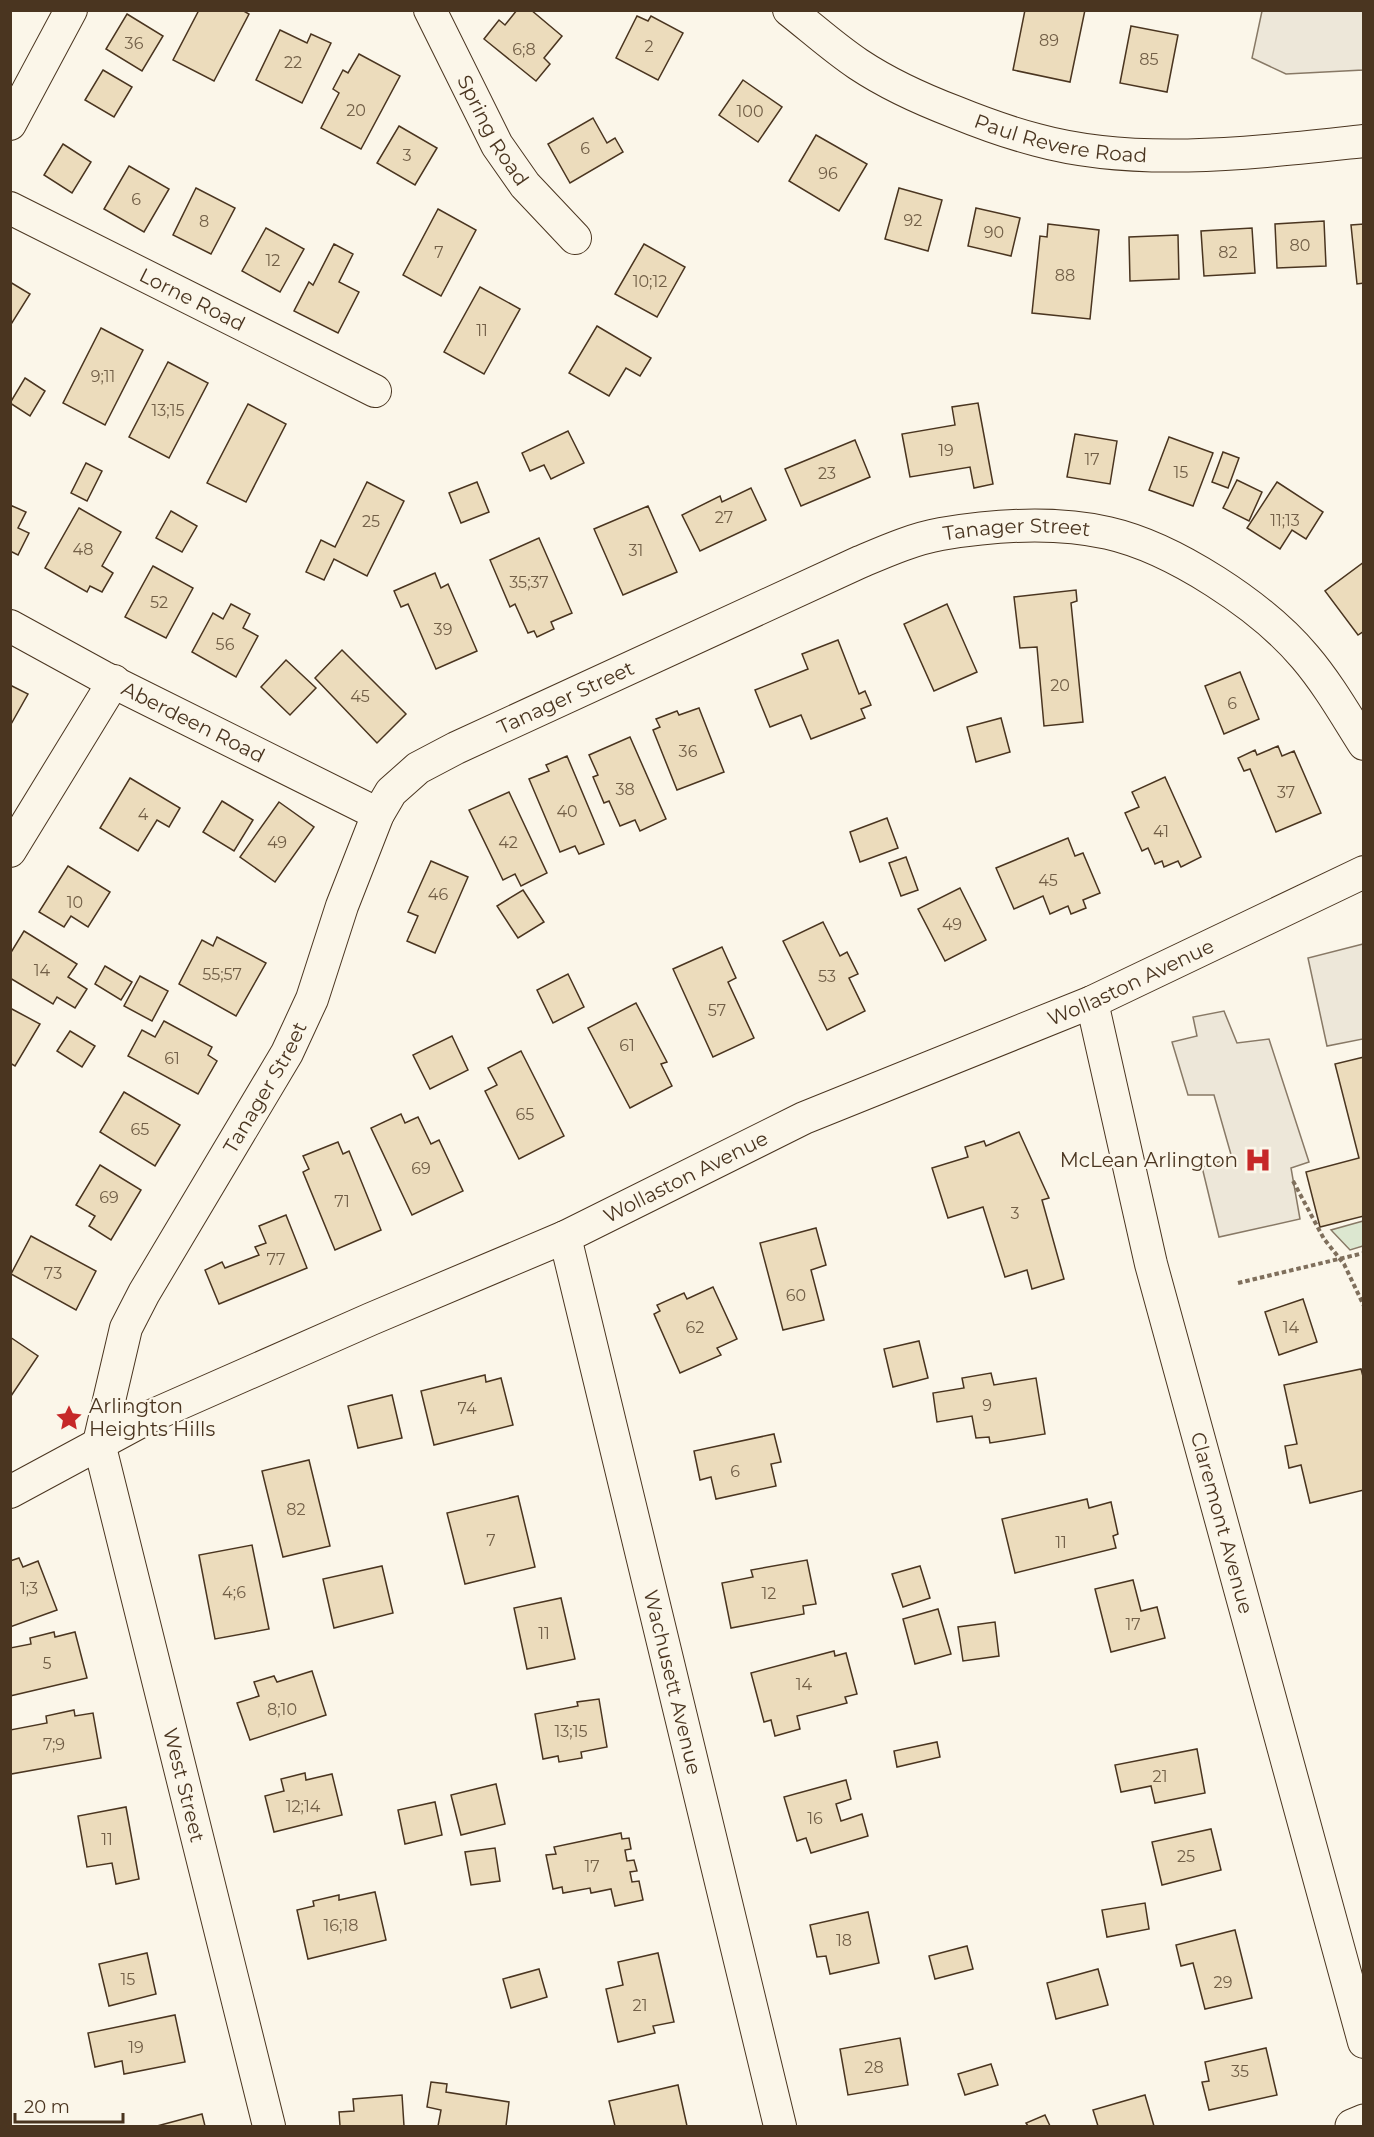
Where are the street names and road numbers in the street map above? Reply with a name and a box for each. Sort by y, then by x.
street label: Spring Road [452,71,534,191]
street label: Paul Revere Road [971,109,1148,167]
street label: Lorne Road [135,263,249,336]
street label: Tanager Street [941,513,1092,545]
street label: Tanager Street [494,656,638,739]
street label: Aberdeen Road [118,676,269,768]
street label: Wollaston Avenue [1044,934,1218,1031]
street label: Tanager Street [218,1018,312,1158]
street label: Wollaston Avenue [599,1126,772,1228]
street label: Claremont Avenue [1186,1429,1258,1616]
street label: Wachusett Avenue [639,1587,707,1777]
street label: West Street [158,1725,210,1845]

